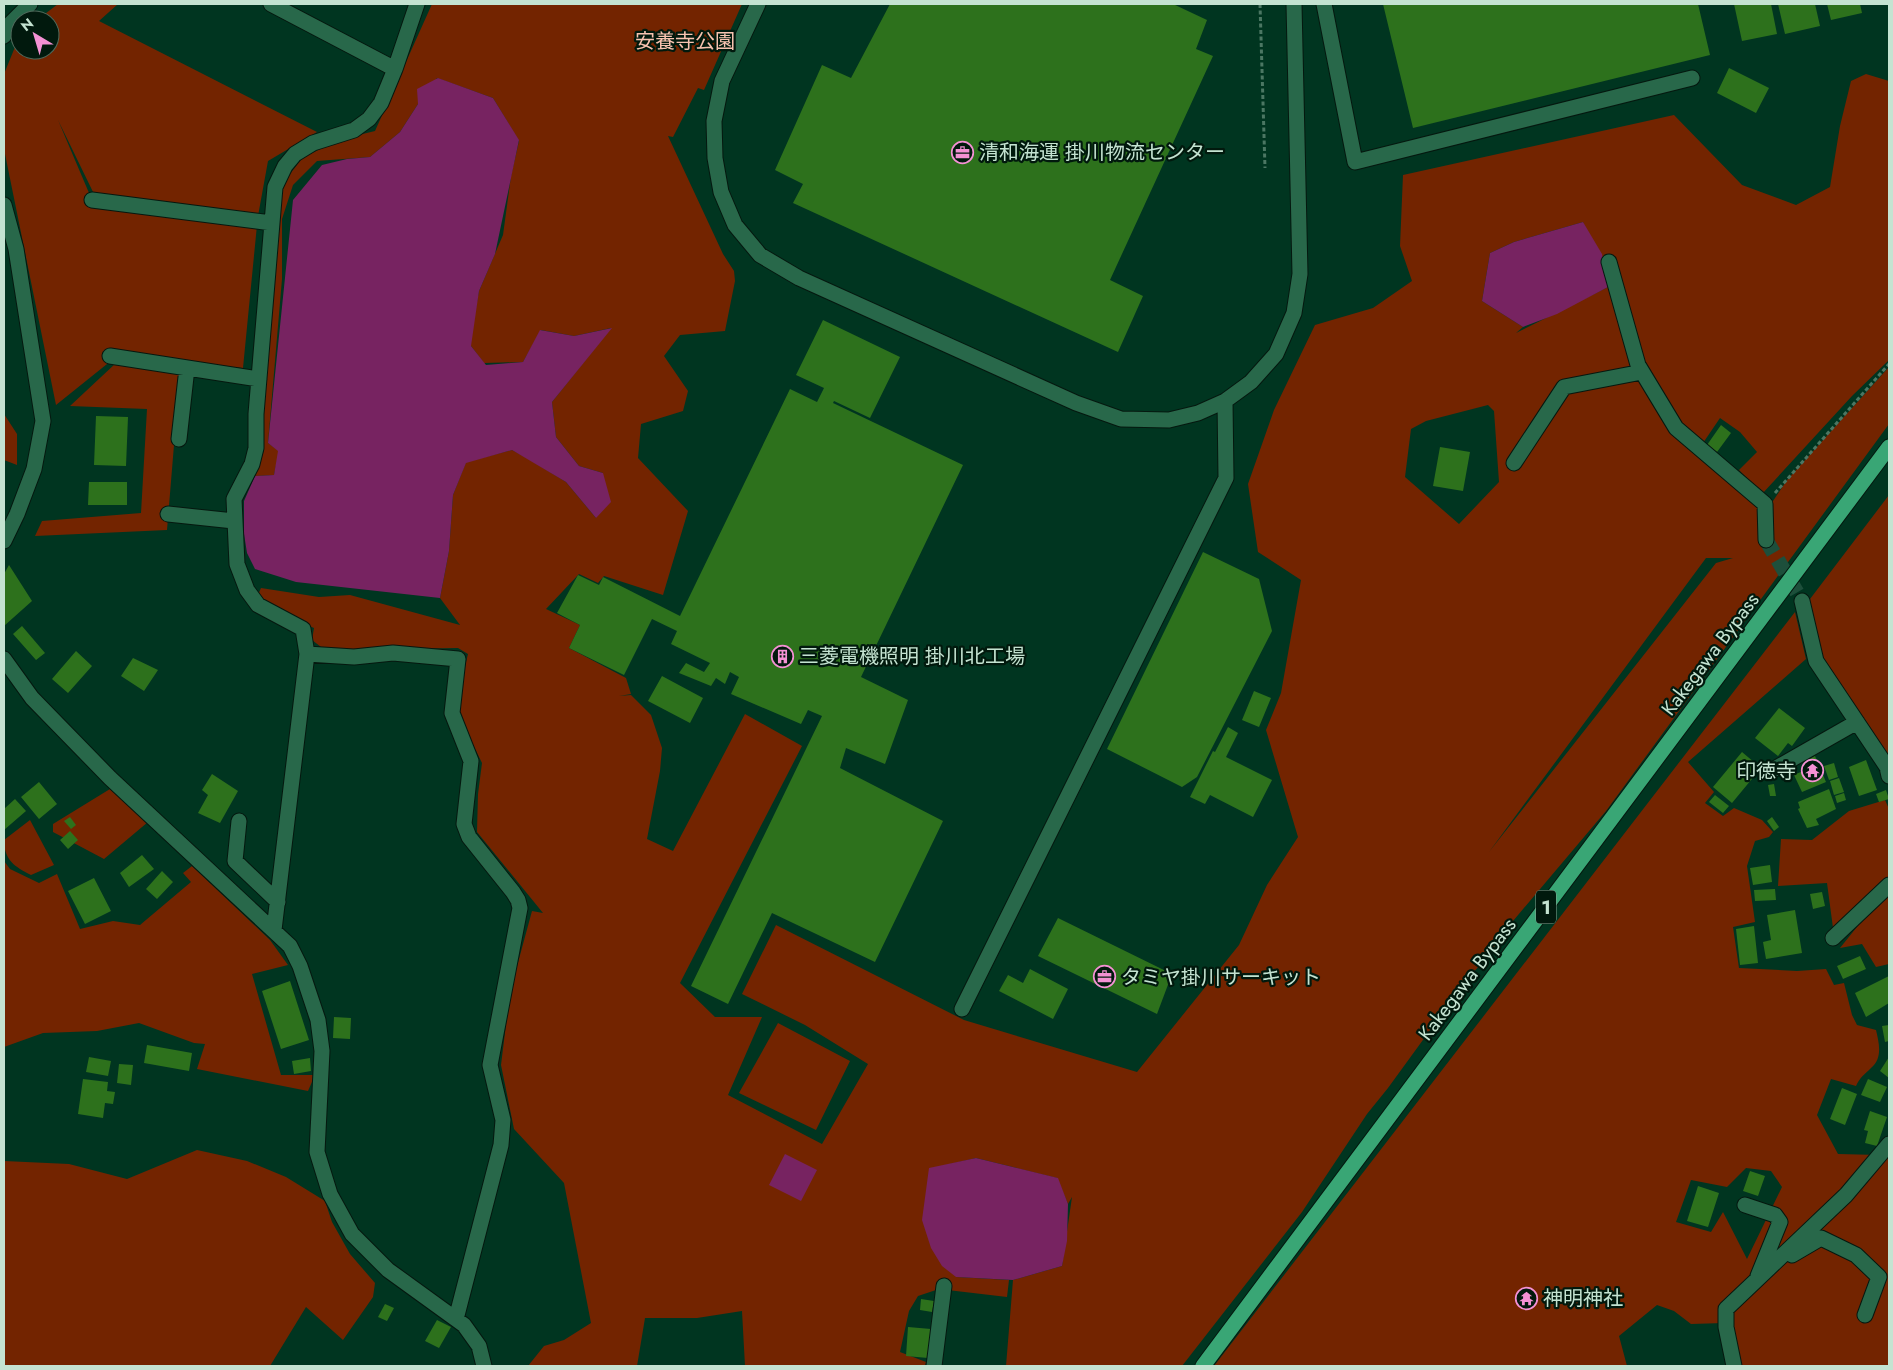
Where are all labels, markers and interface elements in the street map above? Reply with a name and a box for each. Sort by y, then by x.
north arrow [10,10,60,60]
text: N [16,13,38,36]
park label: 安養寺公園 [635,27,735,56]
place label: 清和海運 掛川物流センター [979,138,1225,167]
office icon: 清和海運 掛川物流センター [951,140,975,164]
street label: Kakegawa Bypass [1655,587,1766,722]
place label: 三菱電機照明 掛川北工場 [799,642,1025,671]
building icon: 三菱電機照明 掛川北工場 [771,644,795,668]
place label: 印徳寺 [1736,757,1796,786]
temple icon: 印徳寺 [1800,759,1824,783]
road number: 1 [1536,890,1556,924]
street label: Kakegawa Bypass [1412,912,1523,1047]
place label: タミヤ掛川サーキット [1121,963,1321,992]
office icon: タミヤ掛川サーキット [1093,965,1117,989]
place label: 神明神社 [1543,1284,1623,1313]
temple icon: 神明神社 [1515,1286,1539,1310]

